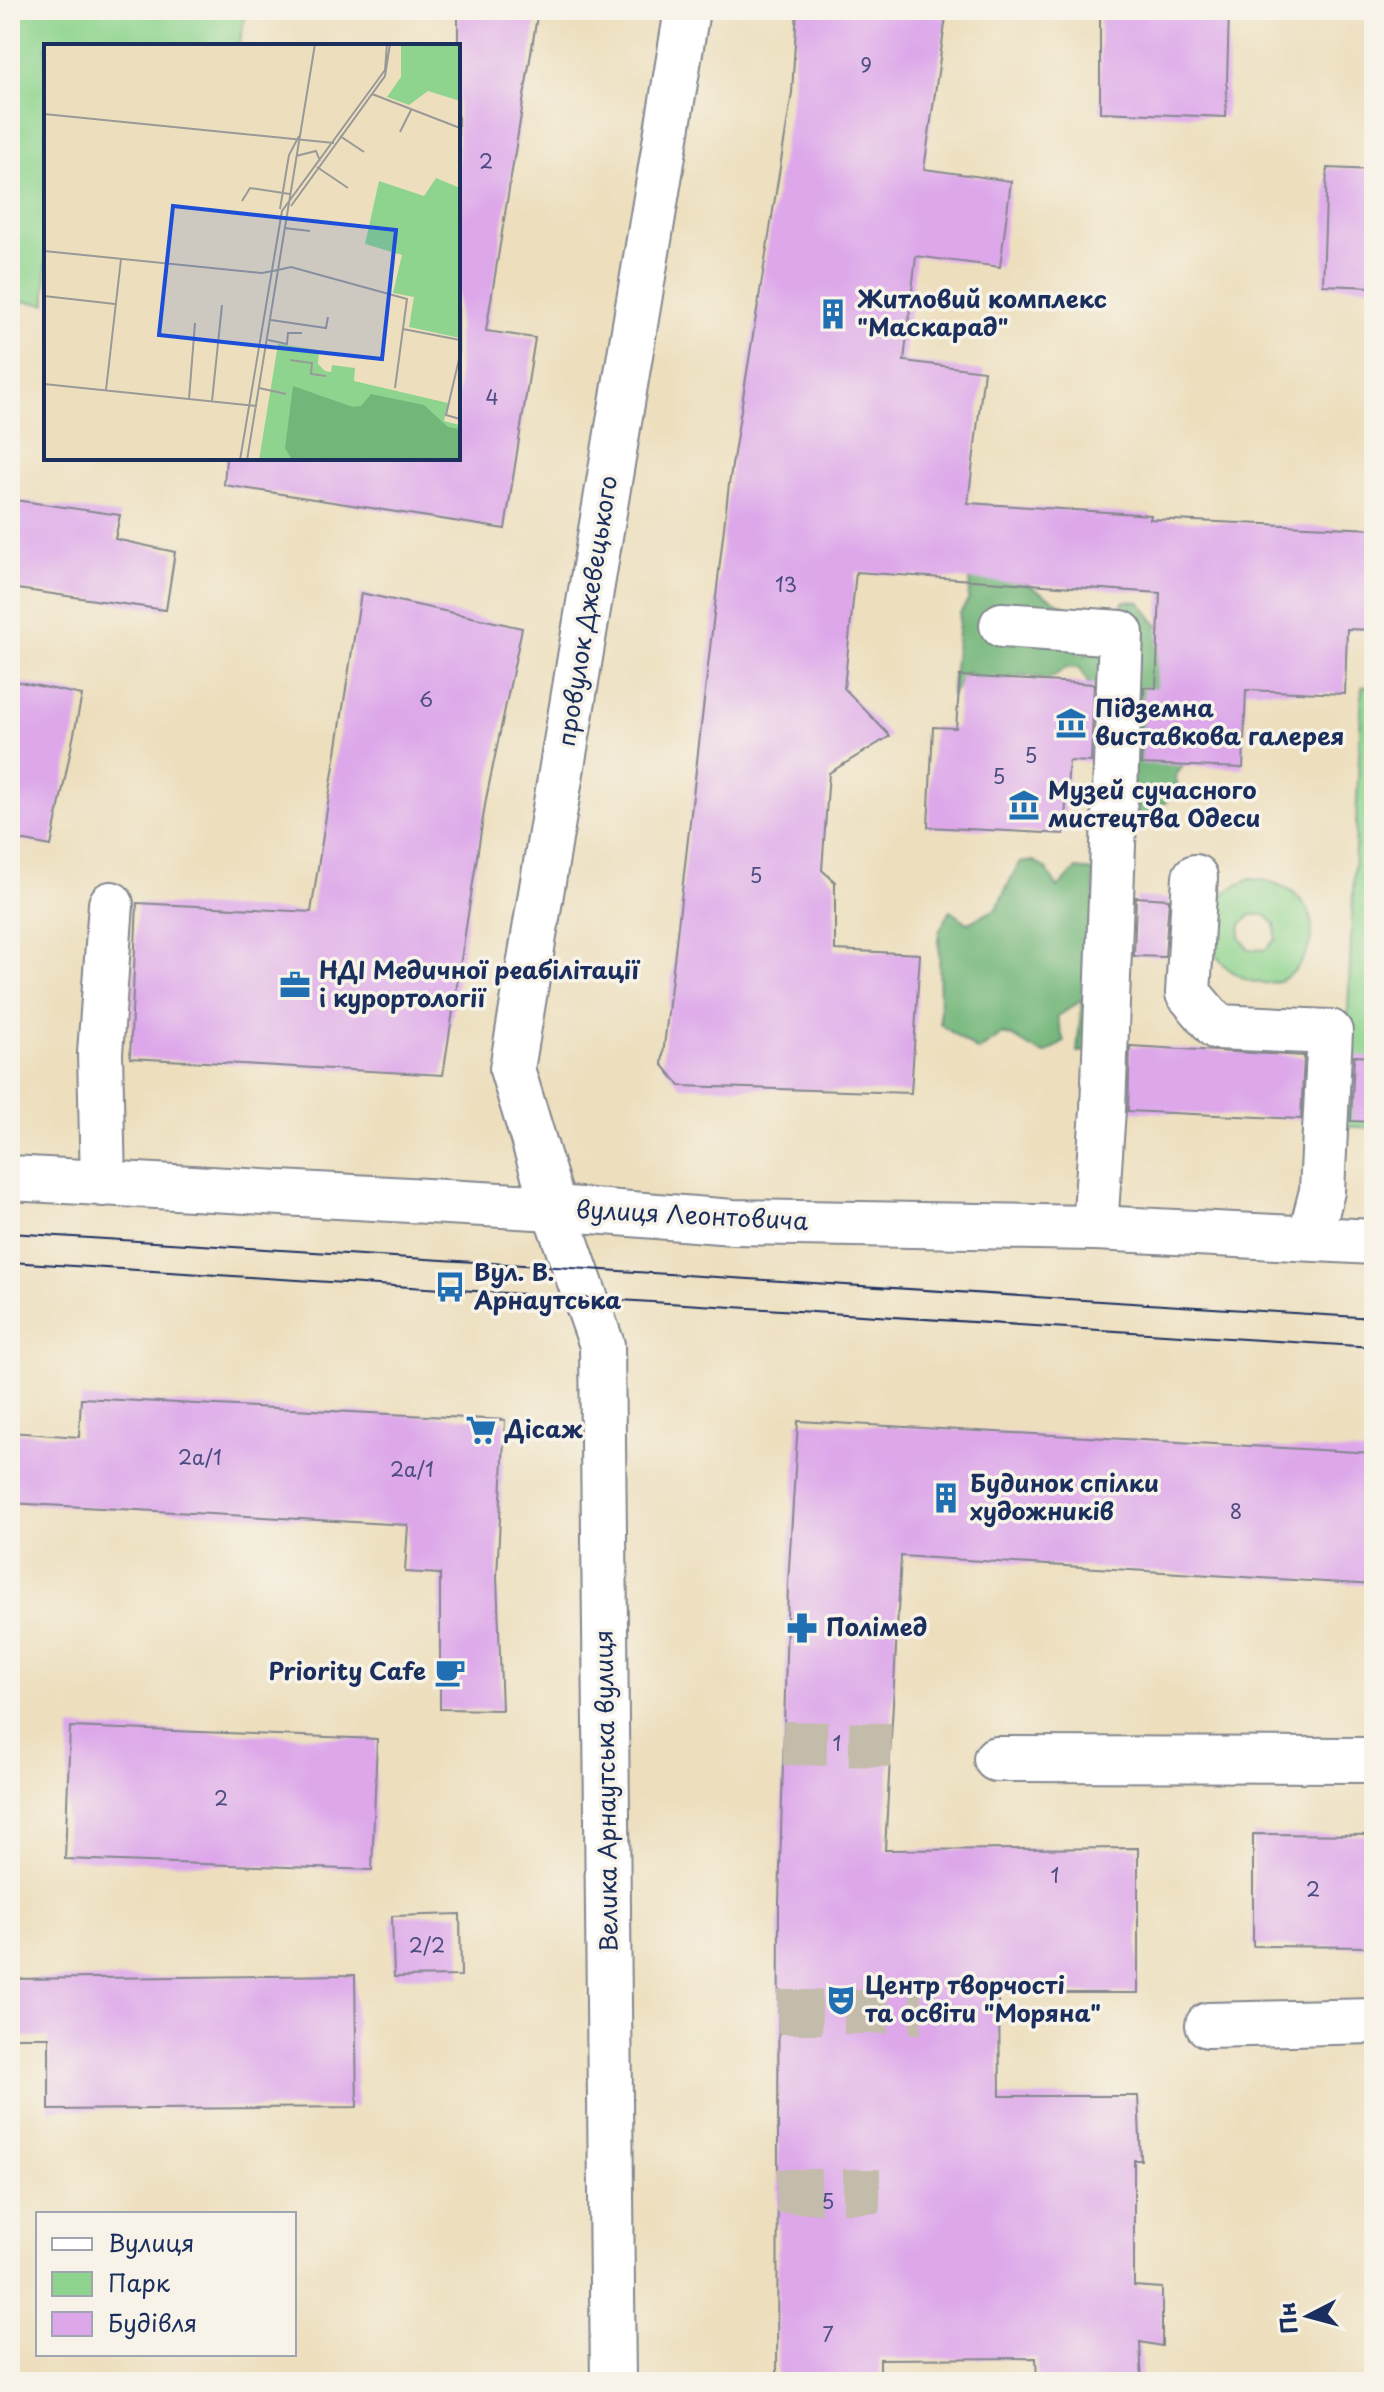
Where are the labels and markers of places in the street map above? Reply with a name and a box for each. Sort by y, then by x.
place label: Житловий комплекс "Маскарад" [857,280,1107,344]
building icon: Житловий комплекс "Маскарад" [816,297,850,331]
place label: Підземна виставкова галерея [1095,689,1344,753]
museum icon: Підземна виставкова галерея [1054,706,1088,740]
place label: Музей сучасного мистецтва Одеси [1048,771,1261,835]
museum icon: Музей сучасного мистецтва Одеси [1007,788,1041,822]
place label: НДІ Медичної реабілітації і курортології [319,951,641,1015]
office icon: НДІ Медичної реабілітації і курортології [278,968,312,1002]
place label: Вул. В. Арнаутська [473,1253,622,1317]
bus stop icon: Вул. В. Арнаутська [433,1270,467,1304]
place label: Дісаж [504,1410,583,1446]
supermarket icon: Дісаж [464,1413,498,1447]
place label: Будинок спілки художників [970,1464,1159,1528]
building icon: Будинок спілки художників [929,1481,963,1515]
place label: Полімед [826,1608,927,1644]
pharmacy icon: Полімед [785,1611,819,1645]
place label: Priority Cafe [268,1652,426,1688]
cafe icon: Priority Cafe [433,1655,467,1689]
place label: Центр творчості та освіти "Моряна" [865,1966,1101,2030]
theatre icon: Центр творчості та освіти "Моряна" [824,1983,858,2017]

